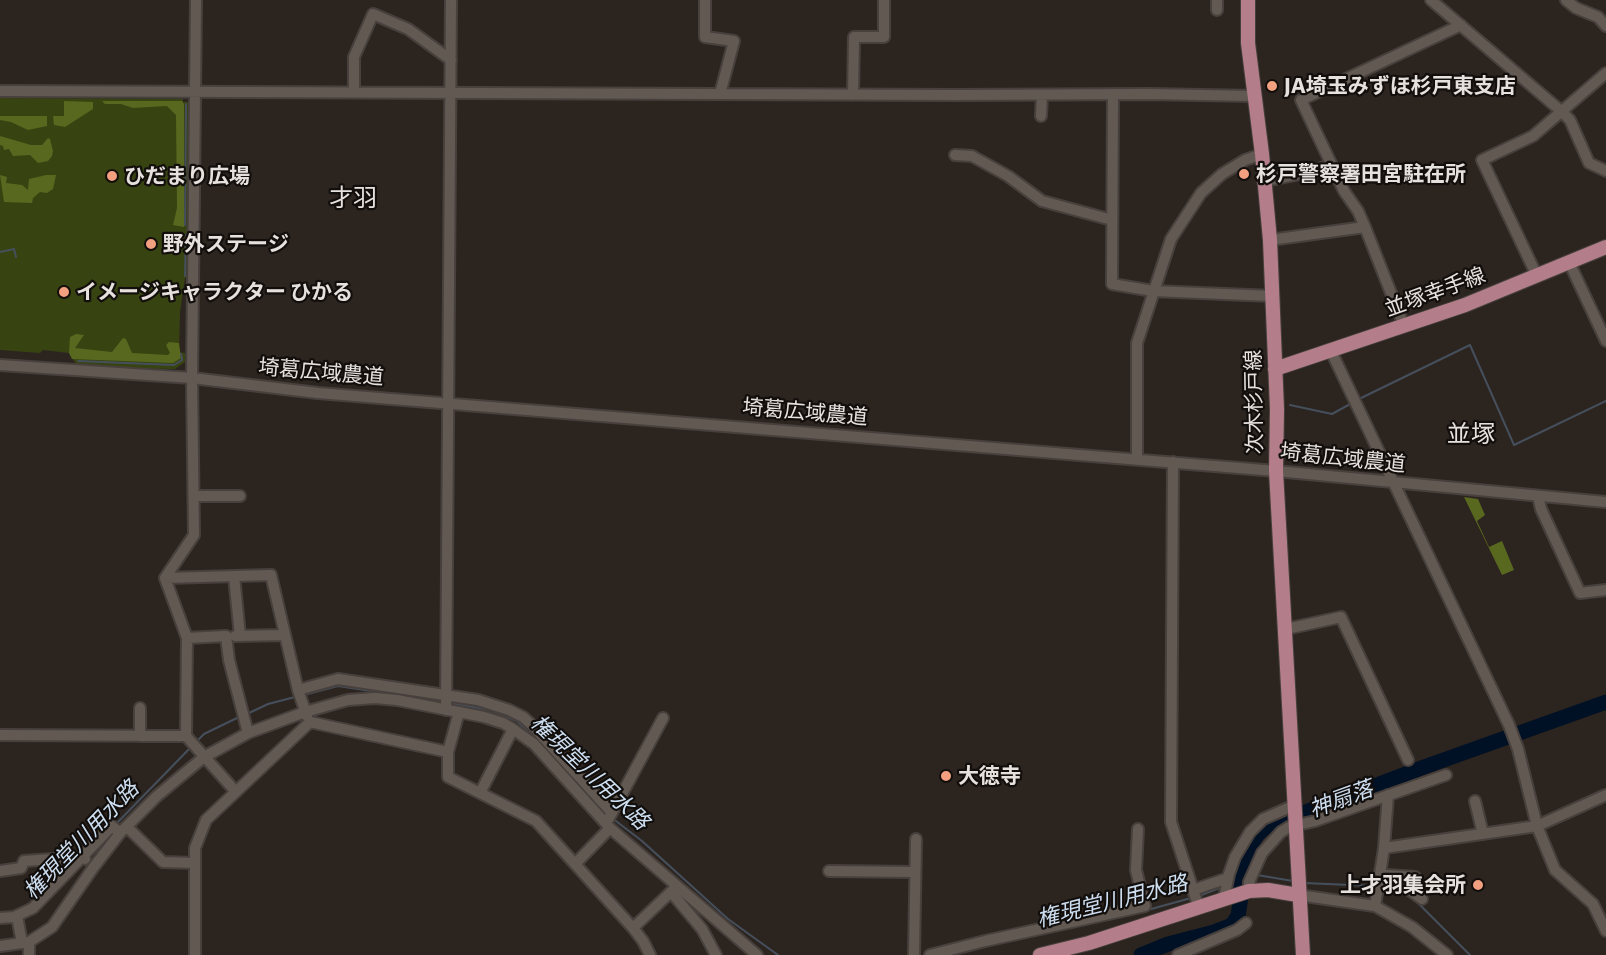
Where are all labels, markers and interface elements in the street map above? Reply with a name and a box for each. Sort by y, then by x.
place label: JA埼玉みずほ杉戸東支店 [1284,73,1516,99]
marker: JA埼玉みずほ杉戸東支店 [1265,79,1279,93]
place label: 杉戸警察署田宮駐在所 [1256,161,1466,187]
place label: ひだまり広場 [124,163,250,189]
marker: 杉戸警察署田宮駐在所 [1237,167,1251,181]
marker: ひだまり広場 [105,169,119,183]
district label: 才羽 [329,184,377,212]
place label: 野外ステージ [163,231,289,257]
marker: 野外ステージ [144,237,158,251]
street label: 並塚幸手線 [1381,262,1489,322]
place label: イメージキャラクター ひかる [76,279,353,305]
marker: イメージキャラクター ひかる [57,285,71,299]
street label: 次木杉戸線 [1240,349,1268,455]
street label: 埼葛広域農道 [257,354,385,390]
street label: 埼葛広域農道 [741,394,869,430]
district label: 並塚 [1447,420,1495,448]
street label: 埼葛広域農道 [1279,439,1407,477]
water label: 権現堂川用水路 [525,709,655,835]
place label: 大徳寺 [958,763,1021,789]
marker: 大徳寺 [939,769,953,783]
water label: 権現堂川用水路 [18,775,144,905]
water label: 神扇落 [1305,775,1377,823]
water label: 権現堂川用水路 [1034,870,1190,932]
place label: 上才羽集会所 [1340,872,1466,898]
marker: 上才羽集会所 [1471,878,1485,892]

